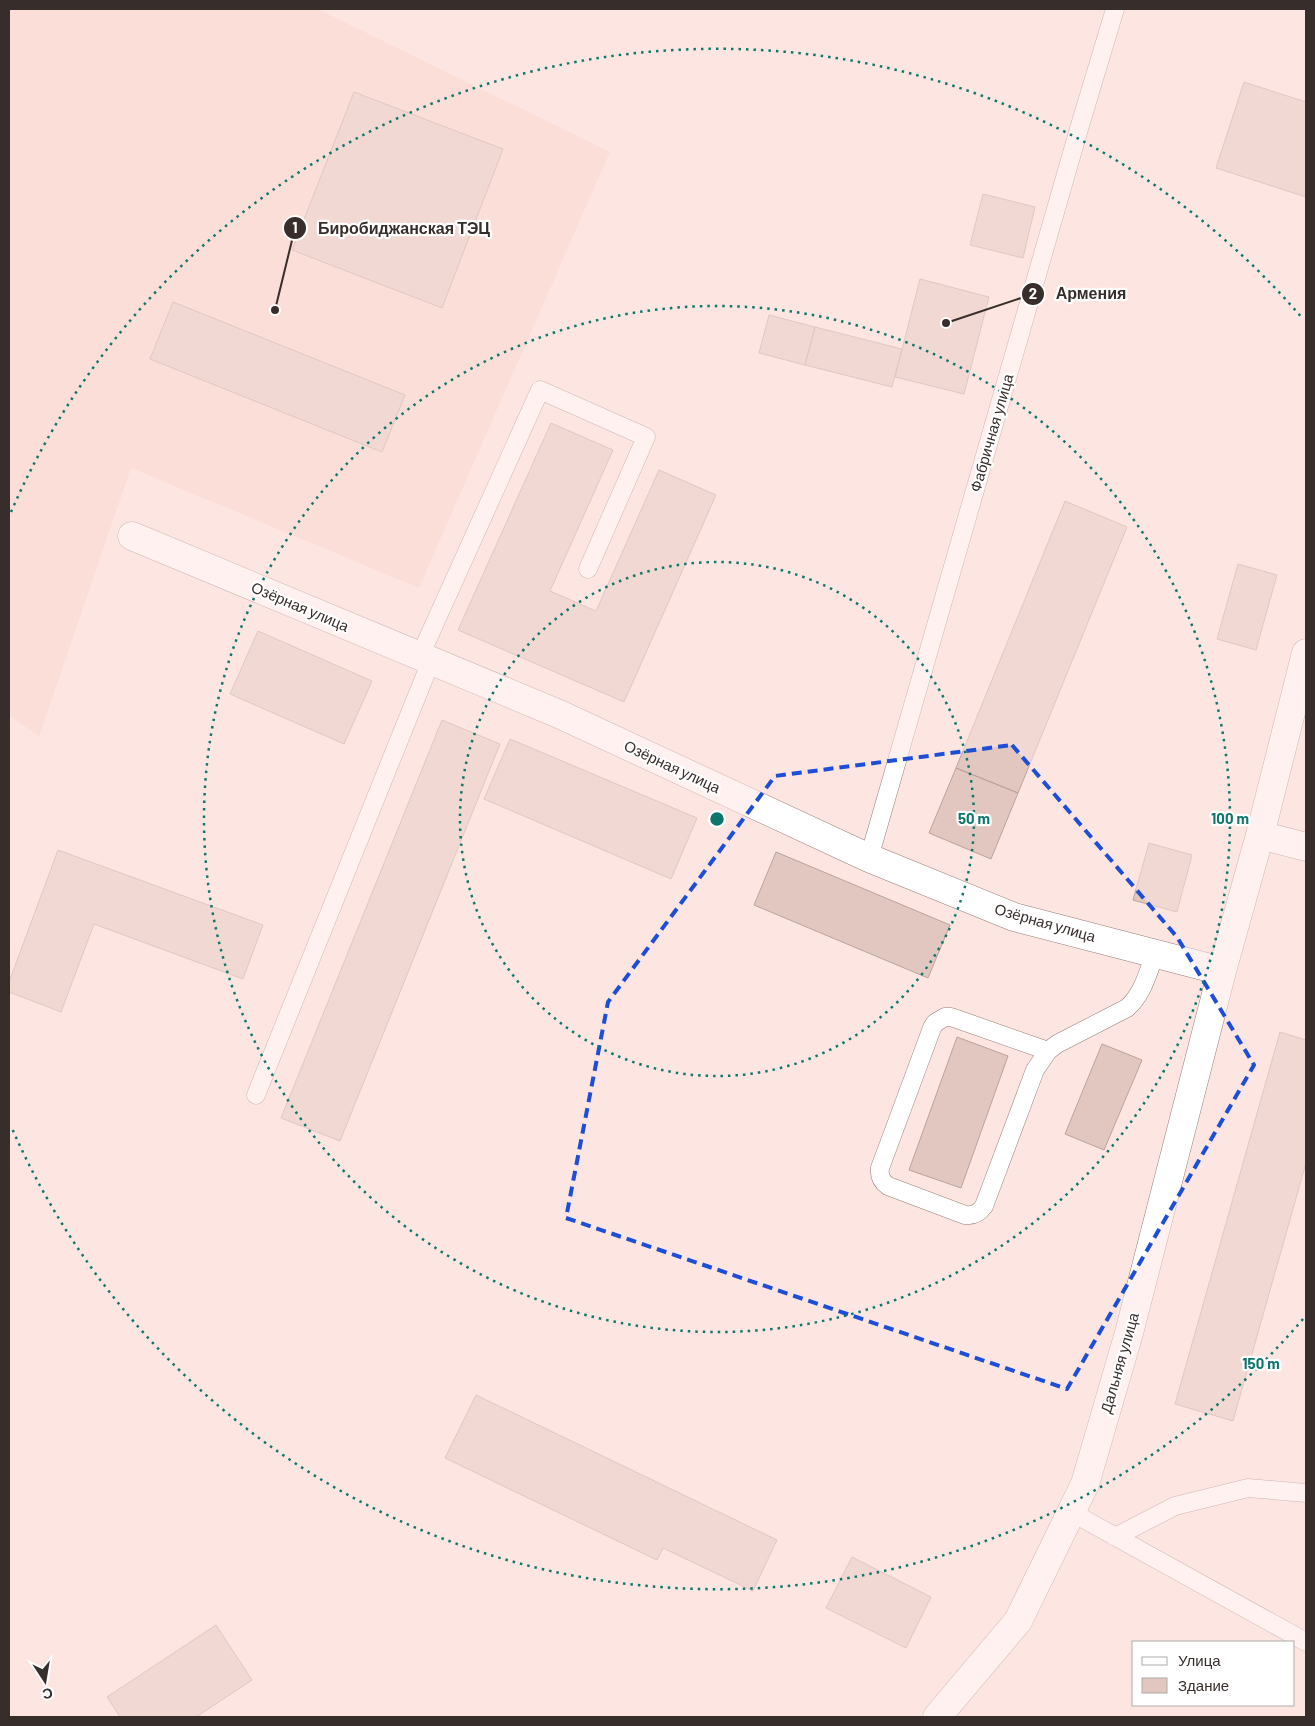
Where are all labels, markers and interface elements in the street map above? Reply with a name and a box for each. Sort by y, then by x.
callout: Биробиджанская ТЭЦ [283,213,500,244]
text: 1 [292,218,298,236]
text: Биробиджанская ТЭЦ [318,218,490,237]
callout: Армения [1020,278,1136,309]
text: Армения [1056,283,1126,302]
text: 2 [1029,284,1037,302]
street label: Фабричная улица [966,371,1017,494]
street label: Озёрная улица [249,577,352,635]
street label: Озёрная улица [621,736,724,797]
text: 50 m [958,809,990,827]
text: 100 m [1211,809,1249,827]
centre of rings [708,810,726,828]
street label: Озёрная улица [993,899,1098,945]
street label: Дальняя улица [1096,1310,1142,1415]
text: 150 m [1242,1354,1280,1372]
legend [1132,1641,1295,1706]
text: Улица [1178,1651,1221,1669]
north arrow [20,1656,70,1706]
text: Здание [1178,1676,1229,1694]
text: С [41,1685,55,1704]

